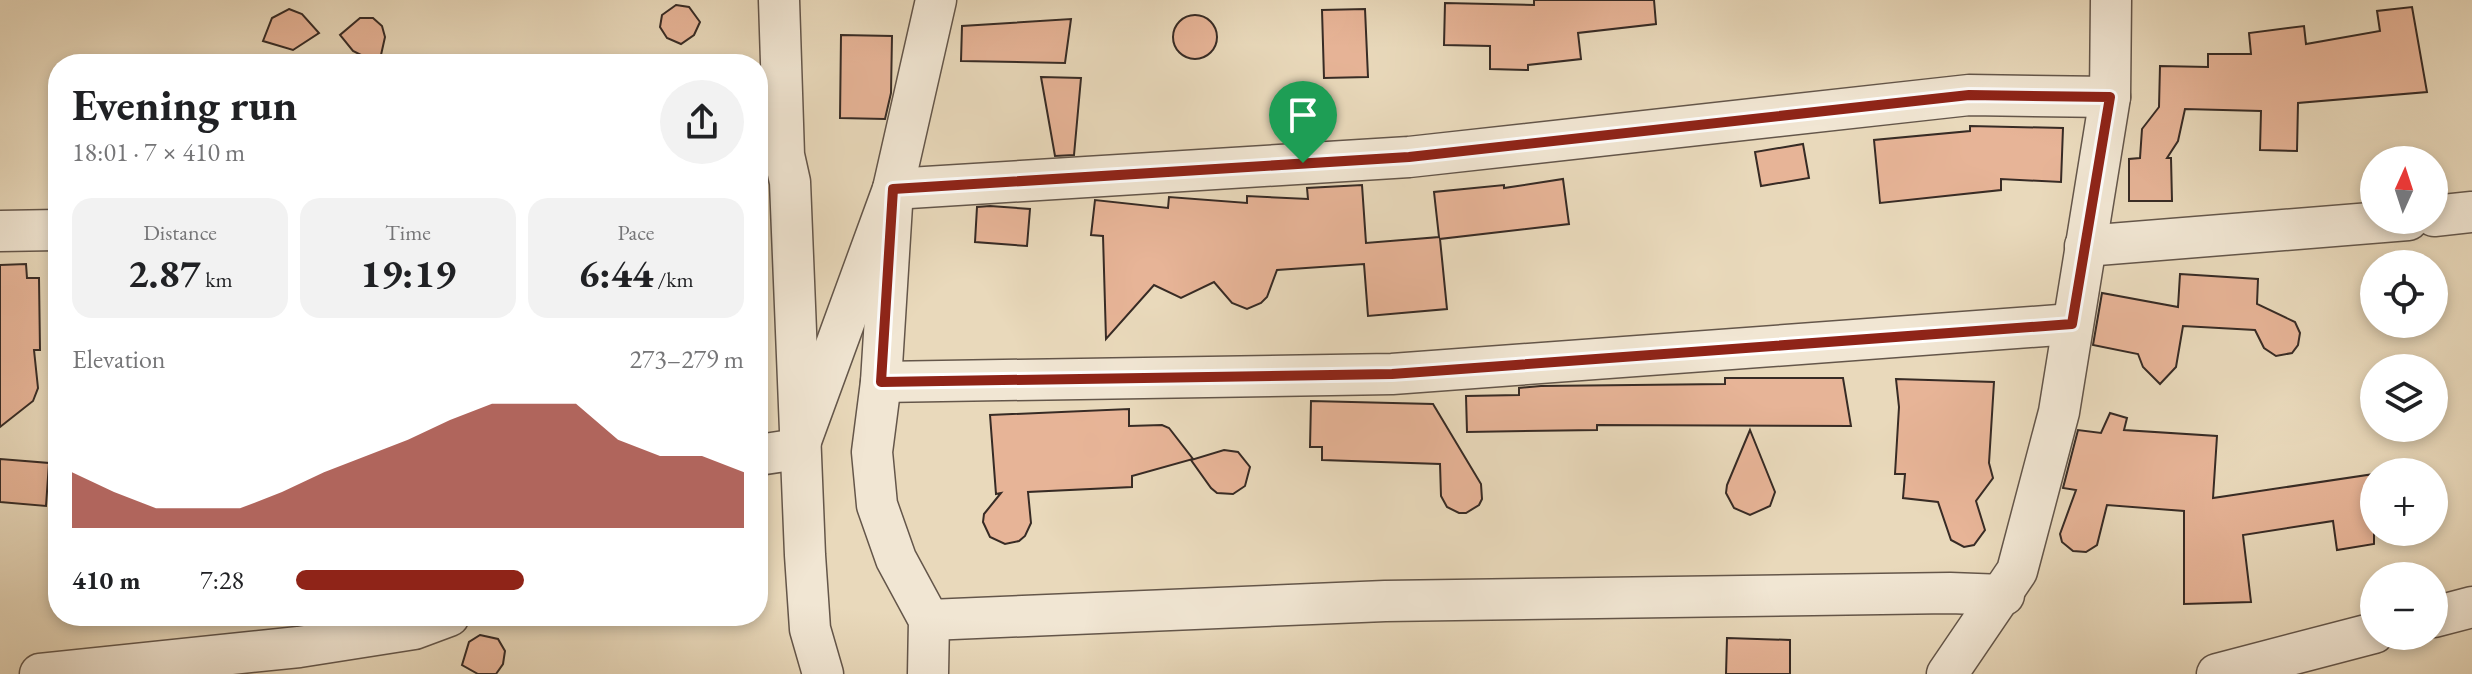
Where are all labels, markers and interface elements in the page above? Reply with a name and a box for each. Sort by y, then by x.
text: Evening run [72,76,297,133]
button: share [660,80,744,164]
pin [1269,81,1337,163]
icon: arrive [1281,93,1325,137]
text: 18:01 · 7 × 410 m [72,135,245,169]
north arrow [2360,146,2448,234]
map controls [2360,146,2448,650]
text: Distance [143,218,217,247]
text: Time [385,218,431,247]
text: Pace [618,218,654,247]
text: 2.87 [127,247,201,299]
text: 19:19 [360,247,456,299]
text: 6:44 [578,247,653,299]
button: locate [2360,250,2448,338]
text: km [201,265,233,294]
text: /km [653,265,694,294]
text: Elevation [72,342,166,376]
text: 273–279 m [629,342,744,376]
button: layers [2360,354,2448,442]
button: + [2360,458,2448,546]
button: − [2360,562,2448,650]
text: 410 m [72,563,140,597]
text: 7:28 [200,563,244,597]

